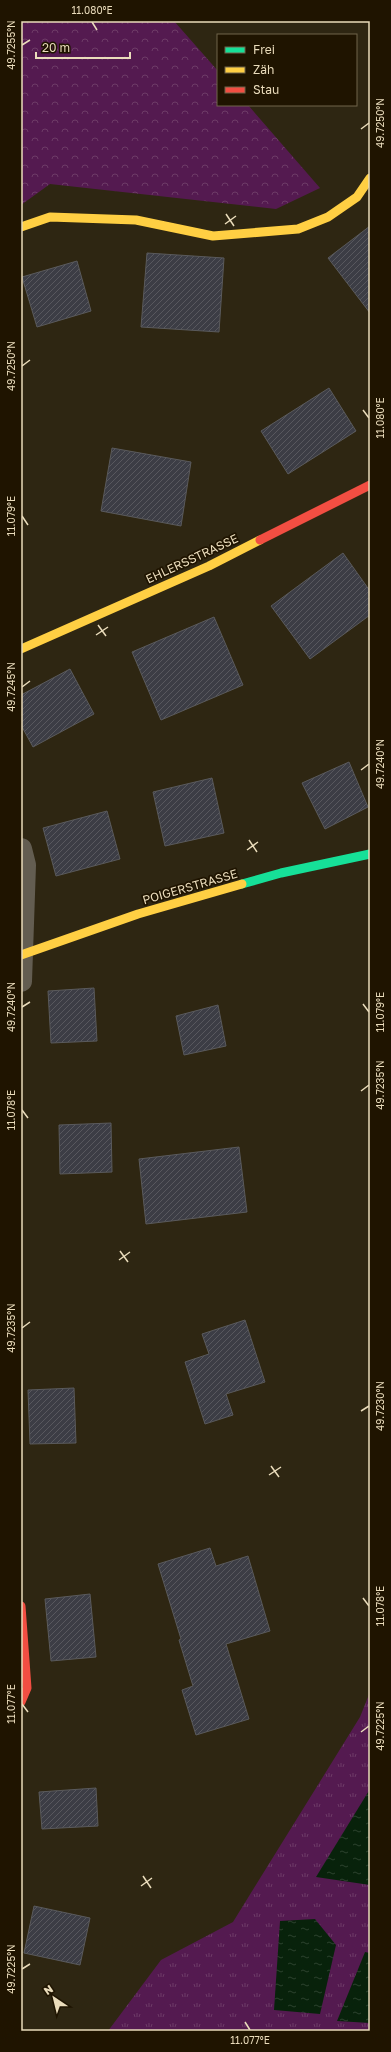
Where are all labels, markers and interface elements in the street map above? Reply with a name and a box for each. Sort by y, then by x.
text: 11.080°E [71,4,113,16]
text: 49.7255°N [5,20,17,70]
scale bar [36,34,130,60]
legend [217,34,357,106]
text: 20 m [42,40,70,55]
text: Frei [253,42,275,57]
text: Zäh [253,62,274,77]
text: Stau [253,82,279,97]
text: 49.7250°N [374,98,386,148]
text: 49.7250°N [5,341,17,391]
text: 11.080°E [374,397,386,439]
text: 11.079°E [5,496,17,536]
street label: EHLERSSTRASSE [143,531,240,587]
text: 49.7245°N [5,662,17,712]
text: 49.7240°N [374,739,386,789]
street label: POIGERSTRASSE [141,866,239,907]
text: 49.7240°N [5,982,17,1032]
text: 11.079°E [374,992,386,1032]
text: 49.7235°N [374,1060,386,1110]
text: 11.078°E [5,1090,17,1130]
text: 49.7235°N [5,1303,17,1353]
text: 49.7230°N [374,1381,386,1431]
text: 11.078°E [374,1586,386,1626]
text: 11.077°E [5,1684,17,1724]
text: 49.7225°N [374,1701,386,1751]
text: 49.7225°N [5,1944,17,1994]
north arrow [34,1978,74,2018]
text: N [41,1982,55,1997]
text: 11.077°E [230,2034,270,2046]

